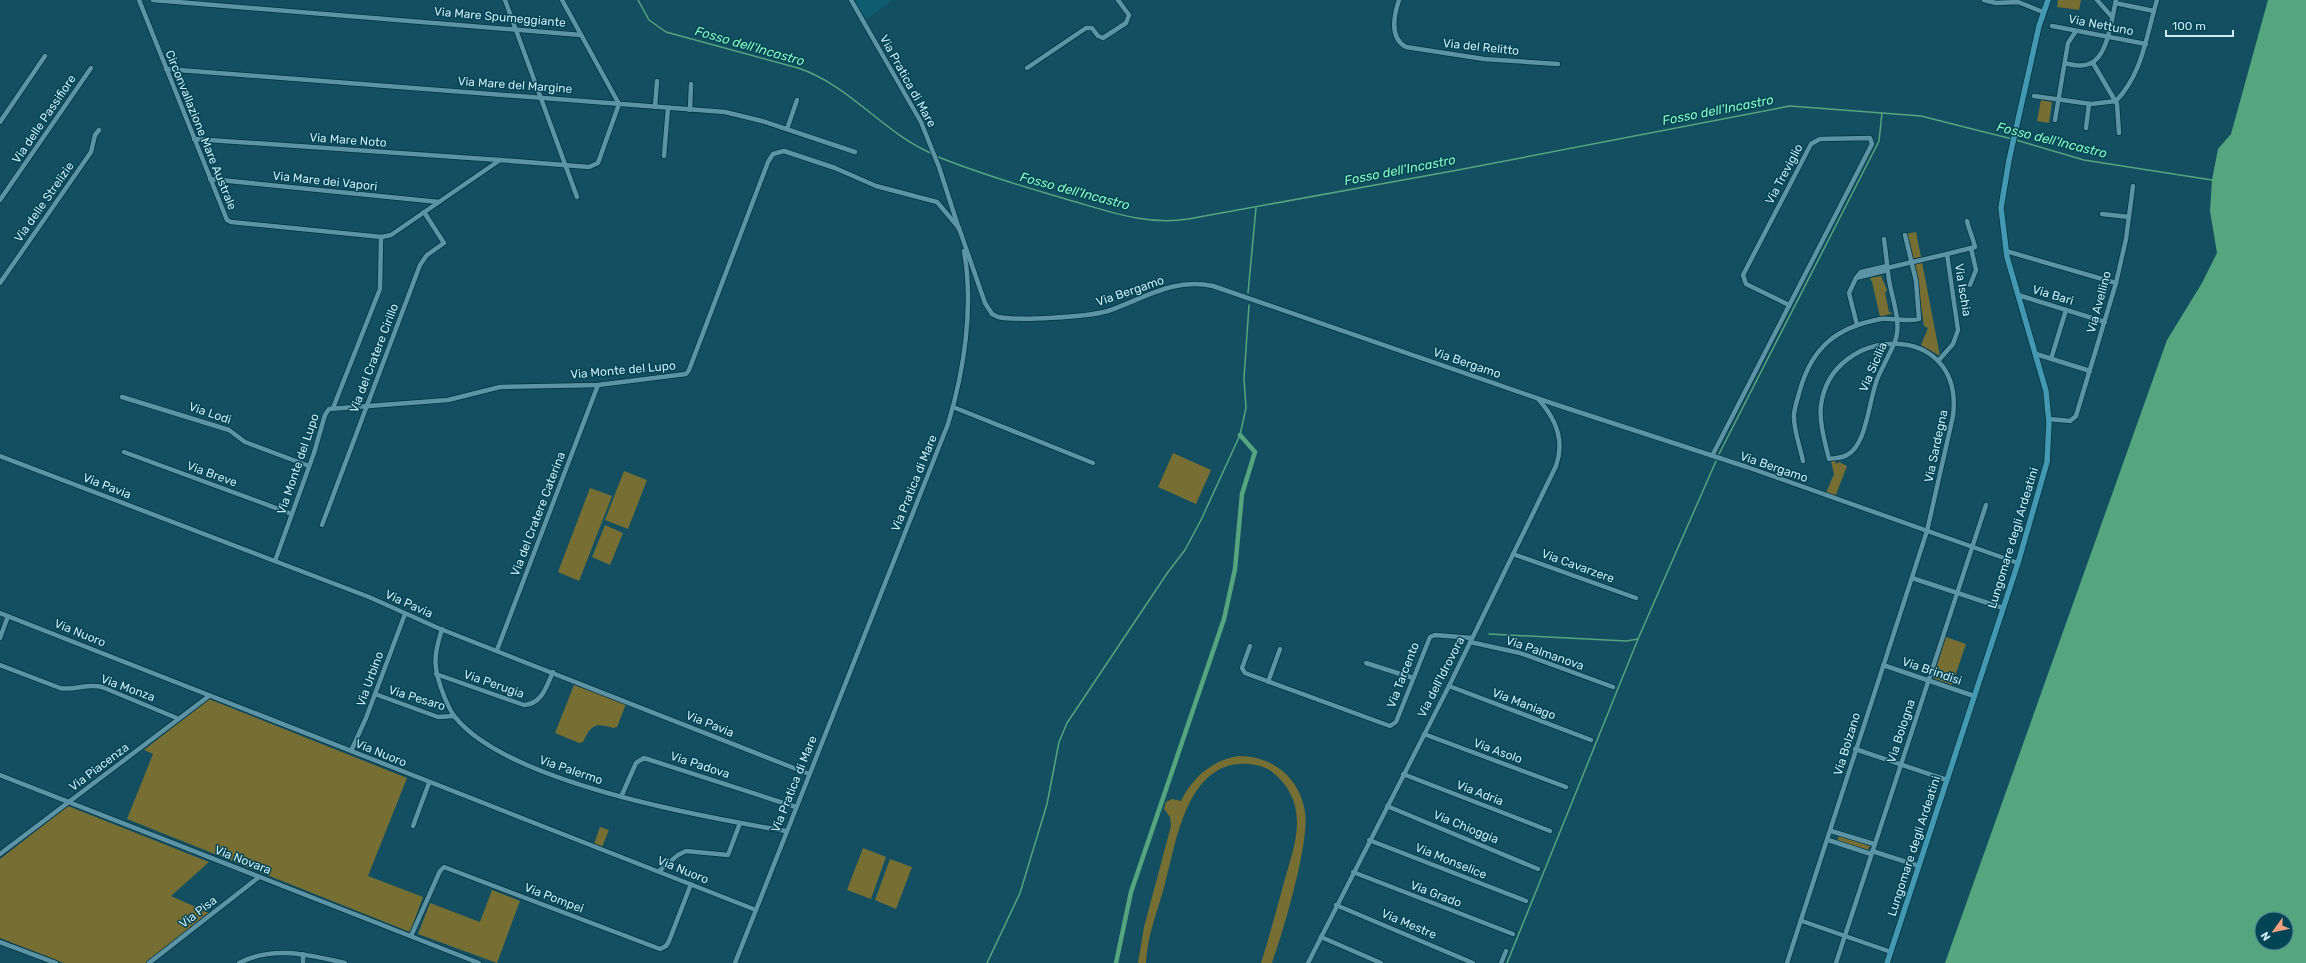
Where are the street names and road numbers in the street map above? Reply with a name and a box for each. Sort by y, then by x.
street label: Via Mare Spumeggiante [434,4,567,30]
street label: Via Nettuno [2067,12,2135,38]
street label: Via Pratica di Mare [877,33,939,130]
street label: Via del Relitto [1442,36,1520,58]
street label: Circonvallazione Mare Australe [162,48,240,212]
street label: Via delle Passifiore [9,72,79,166]
street label: Via Mare del Margine [457,74,573,96]
street label: Via Mare Noto [309,130,387,150]
street label: Via Treviglio [1762,141,1806,207]
street label: Via delle Strelizie [11,159,77,245]
street label: Via Mare dei Vapori [272,169,378,193]
street label: Via Ischia [1952,263,1974,317]
street label: Via Avellino [2084,269,2114,335]
street label: Via Bergamo [1094,273,1166,309]
street label: Via Bari [2031,282,2075,308]
street label: Via del Cratere Cirillo [347,301,401,414]
street label: Via Sicilia [1856,340,1890,394]
street label: Via Bergamo [1431,345,1503,381]
street label: Via Monte del Lupo [570,358,676,382]
street label: Via Lodi [187,399,233,427]
street label: Via Sardegna [1921,408,1951,484]
street label: Via Monte del Lupo [274,412,322,516]
street label: Via Pratica di Mare [888,432,940,533]
street label: Via Bergamo [1738,449,1810,485]
street label: Via del Cratere Caterina [508,450,568,578]
street label: Via Breve [185,458,239,490]
street label: Lungomare degli Ardeatini [1985,466,2041,610]
street label: Via Pavia [81,470,133,502]
street label: Via Cavarzere [1540,546,1616,586]
street label: Via Pavia [383,587,435,621]
street label: Via Nuoro [52,616,108,650]
street label: Via Palmanova [1504,633,1586,673]
street label: Via dell'Idrovora [1415,634,1467,720]
street label: Via Tarcento [1384,640,1422,710]
street label: Via Urbino [354,650,386,708]
street label: Via Brindisi [1900,654,1964,688]
street label: Via Perugia [462,667,526,701]
street label: Via Monza [99,672,157,704]
street label: Via Pesaro [387,683,447,713]
street label: Via Maniago [1490,685,1558,723]
street label: Via Bologna [1884,697,1918,765]
street label: Via Pavia [684,708,736,740]
street label: Via Bolzano [1831,711,1863,777]
street label: Via Pratica di Mare [768,733,820,834]
street label: Via Nuoro [353,736,409,770]
street label: Via Asolo [1472,736,1524,766]
street label: Via Piacenza [66,740,132,794]
street label: Via Padova [669,749,731,781]
street label: Via Palermo [537,753,605,787]
street label: Lungomare degli Ardeatini [1885,774,1943,918]
street label: Via Adria [1455,778,1505,808]
street label: Via Chioggia [1431,808,1501,846]
street label: Via Monselice [1413,840,1489,882]
street label: Via Novara [213,843,273,877]
street label: Via Nuoro [655,853,711,887]
street label: Via Grado [1408,878,1464,910]
street label: Via Pompei [522,880,586,916]
street label: Via Pisa [176,893,220,931]
street label: Via Mestre [1379,906,1439,942]

